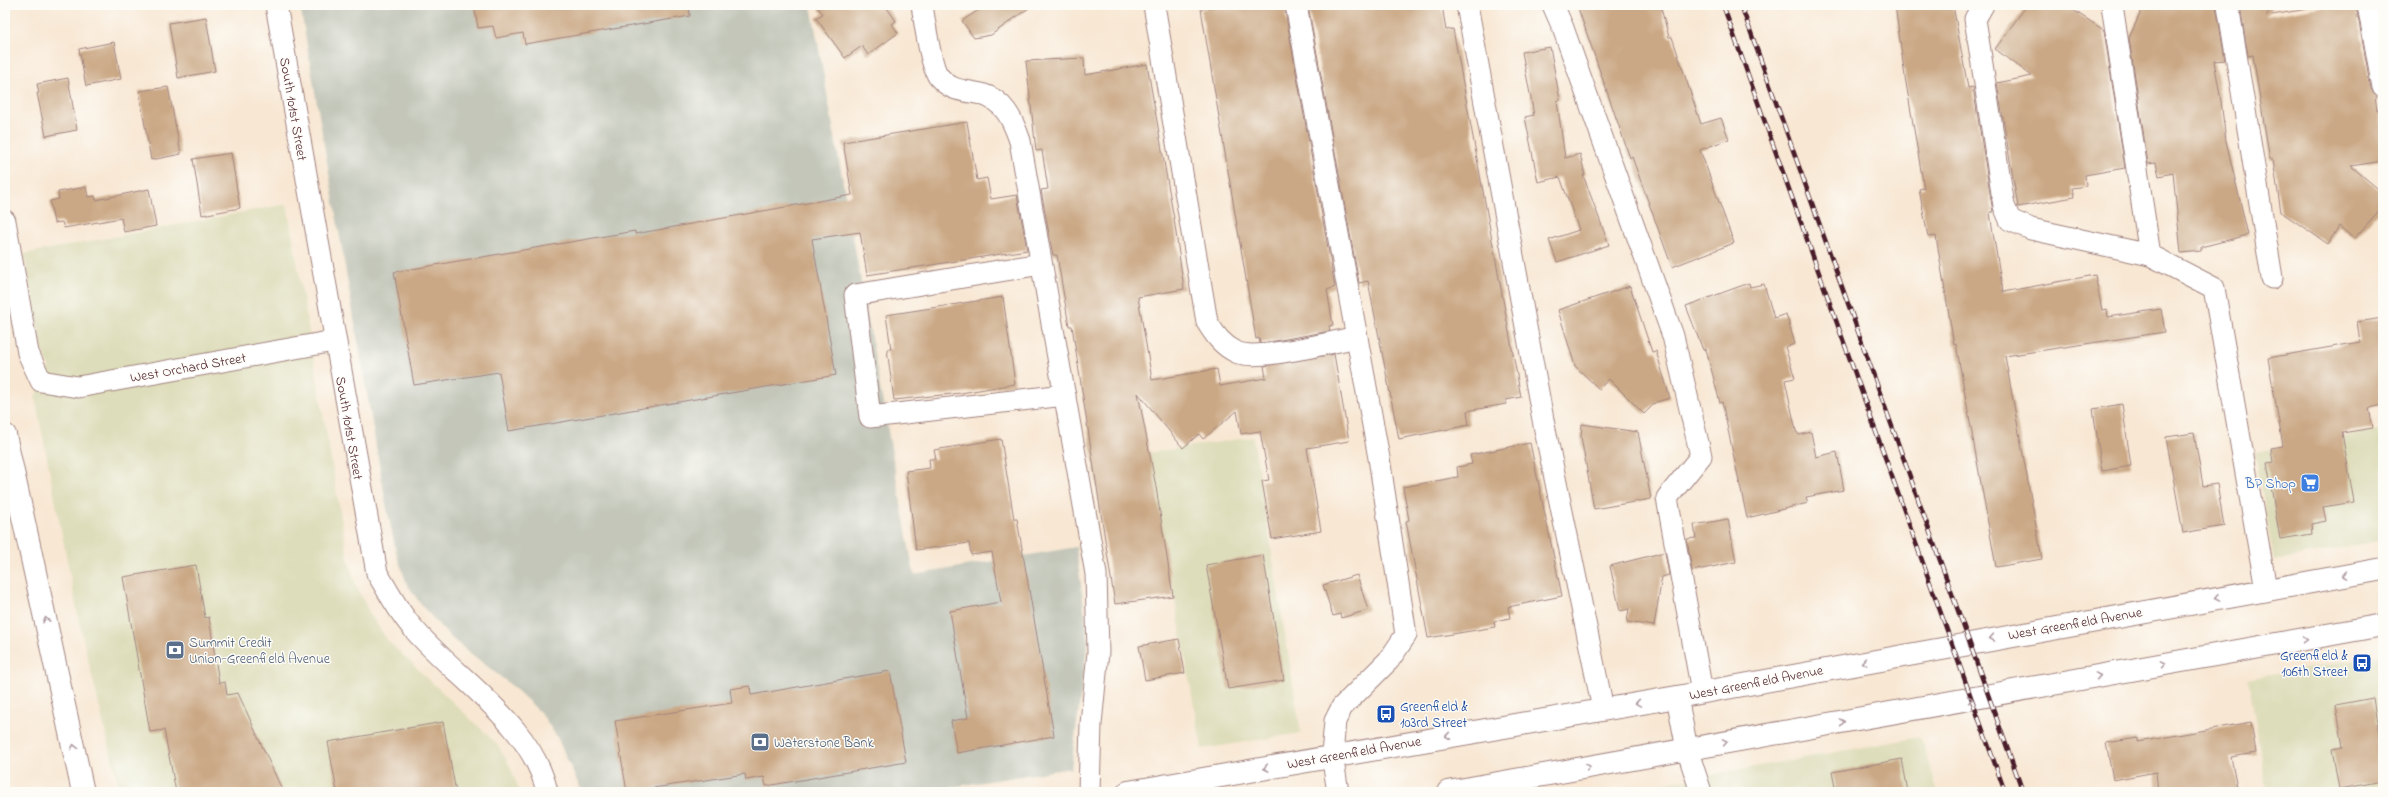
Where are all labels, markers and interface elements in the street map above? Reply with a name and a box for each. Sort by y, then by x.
street label: South 101st Street [273,56,312,163]
street label: West Orchard Street [129,348,248,389]
street label: South 101st Street [329,375,368,482]
supermarket icon: BP Shop [2299,472,2321,494]
place label: BP Shop [2244,474,2296,495]
one-way arrow [2341,570,2348,579]
one-way arrow [2213,593,2220,601]
street label: West Greenfield Avenue [2007,602,2145,647]
one-way arrow [42,617,50,623]
place label: Summit Credit Union-Greenfield Avenue [189,633,331,670]
one-way arrow [1989,634,1995,642]
one-way arrow [2302,635,2308,644]
bank icon: Summit Credit Union-Greenfield Avenue [164,639,186,661]
place label: Greenfield & 106th Street [2280,646,2349,683]
bus stop icon: Greenfield & 106th Street [2351,652,2373,674]
one-way arrow [1861,657,1867,665]
street label: West Greenfield Avenue [1688,660,1826,707]
one-way arrow [2160,660,2166,669]
one-way arrow [2095,672,2101,681]
one-way arrow [1967,695,1973,703]
place label: Greenfield & 103rd Street [1400,697,1469,734]
one-way arrow [1635,698,1641,707]
bus stop icon: Greenfield & 103rd Street [1375,703,1397,725]
one-way arrow [1839,718,1845,726]
bank icon: Waterstone Bank [749,731,771,753]
street label: West Greenfield Avenue [1286,731,1424,776]
one-way arrow [1445,731,1452,740]
place label: Waterstone Bank [774,733,874,754]
one-way arrow [1722,739,1728,747]
one-way arrow [70,744,78,750]
one-way arrow [1263,763,1269,771]
one-way arrow [1585,763,1591,772]

